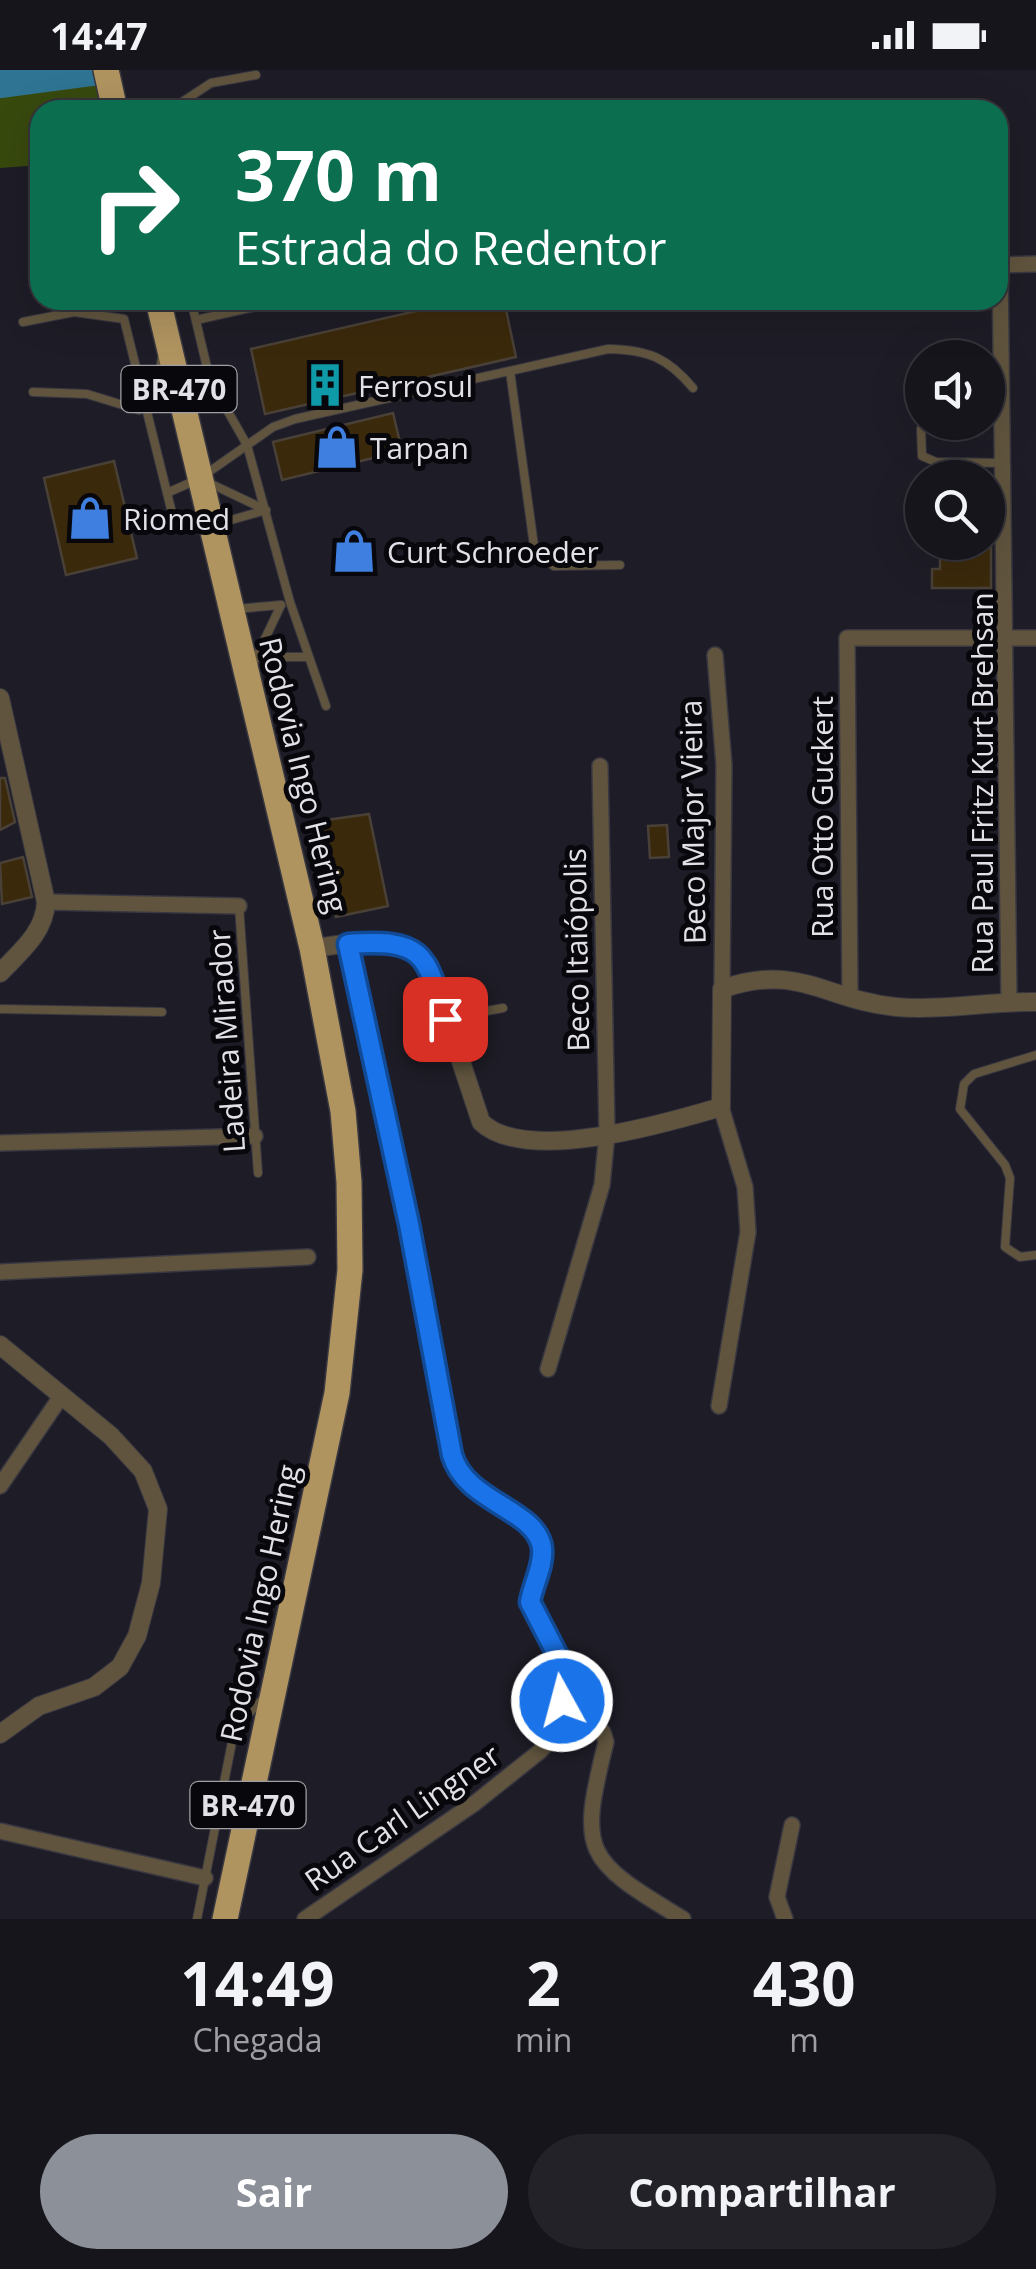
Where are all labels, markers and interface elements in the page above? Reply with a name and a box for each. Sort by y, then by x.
text: 14:47 [50,9,148,61]
text: 370 m [235,126,442,222]
icon: right [70,140,200,270]
text: Estrada do Redentor [235,217,666,278]
map controls [905,340,1005,560]
button: sound [905,340,1005,440]
building icon: Ferrosul [301,361,349,409]
place label: Ferrosul [358,365,473,406]
road number: BR-470 [121,366,236,412]
shop icon: Tarpan [313,423,361,471]
place label: Tarpan [370,427,469,468]
button: search [905,460,1005,560]
shop icon: Riomed [66,494,114,542]
place label: Riomed [123,498,230,539]
shop icon: Curt Schroeder [330,527,378,575]
place label: Curt Schroeder [387,531,599,572]
street label: Rua Paul Fritz Kurt Brehsan [961,592,1002,974]
street label: Rodovia Ingo Hering [250,633,358,917]
street label: Rua Otto Guckert [801,696,842,938]
street label: Beco Major Vieira [669,699,715,945]
street label: Beco Itaiópolis [554,848,598,1052]
street label: Ladeira Mirador [198,928,254,1154]
pin [403,977,488,1062]
icon: arrive [418,992,473,1047]
street label: Rodovia Ingo Hering [210,1461,308,1745]
position arrow [510,1649,614,1753]
street label: Rua Carl Lingner [296,1734,508,1900]
road number: BR-470 [190,1782,306,1828]
text: 14:49 [180,1942,335,2024]
text: 2 [527,1942,561,2024]
text: 430 [753,1942,856,2024]
text: Chegada [192,2018,323,2061]
text: min [515,2018,572,2061]
text: m [789,2018,819,2061]
button: Sair [40,2134,508,2249]
button: Compartilhar [528,2134,996,2249]

